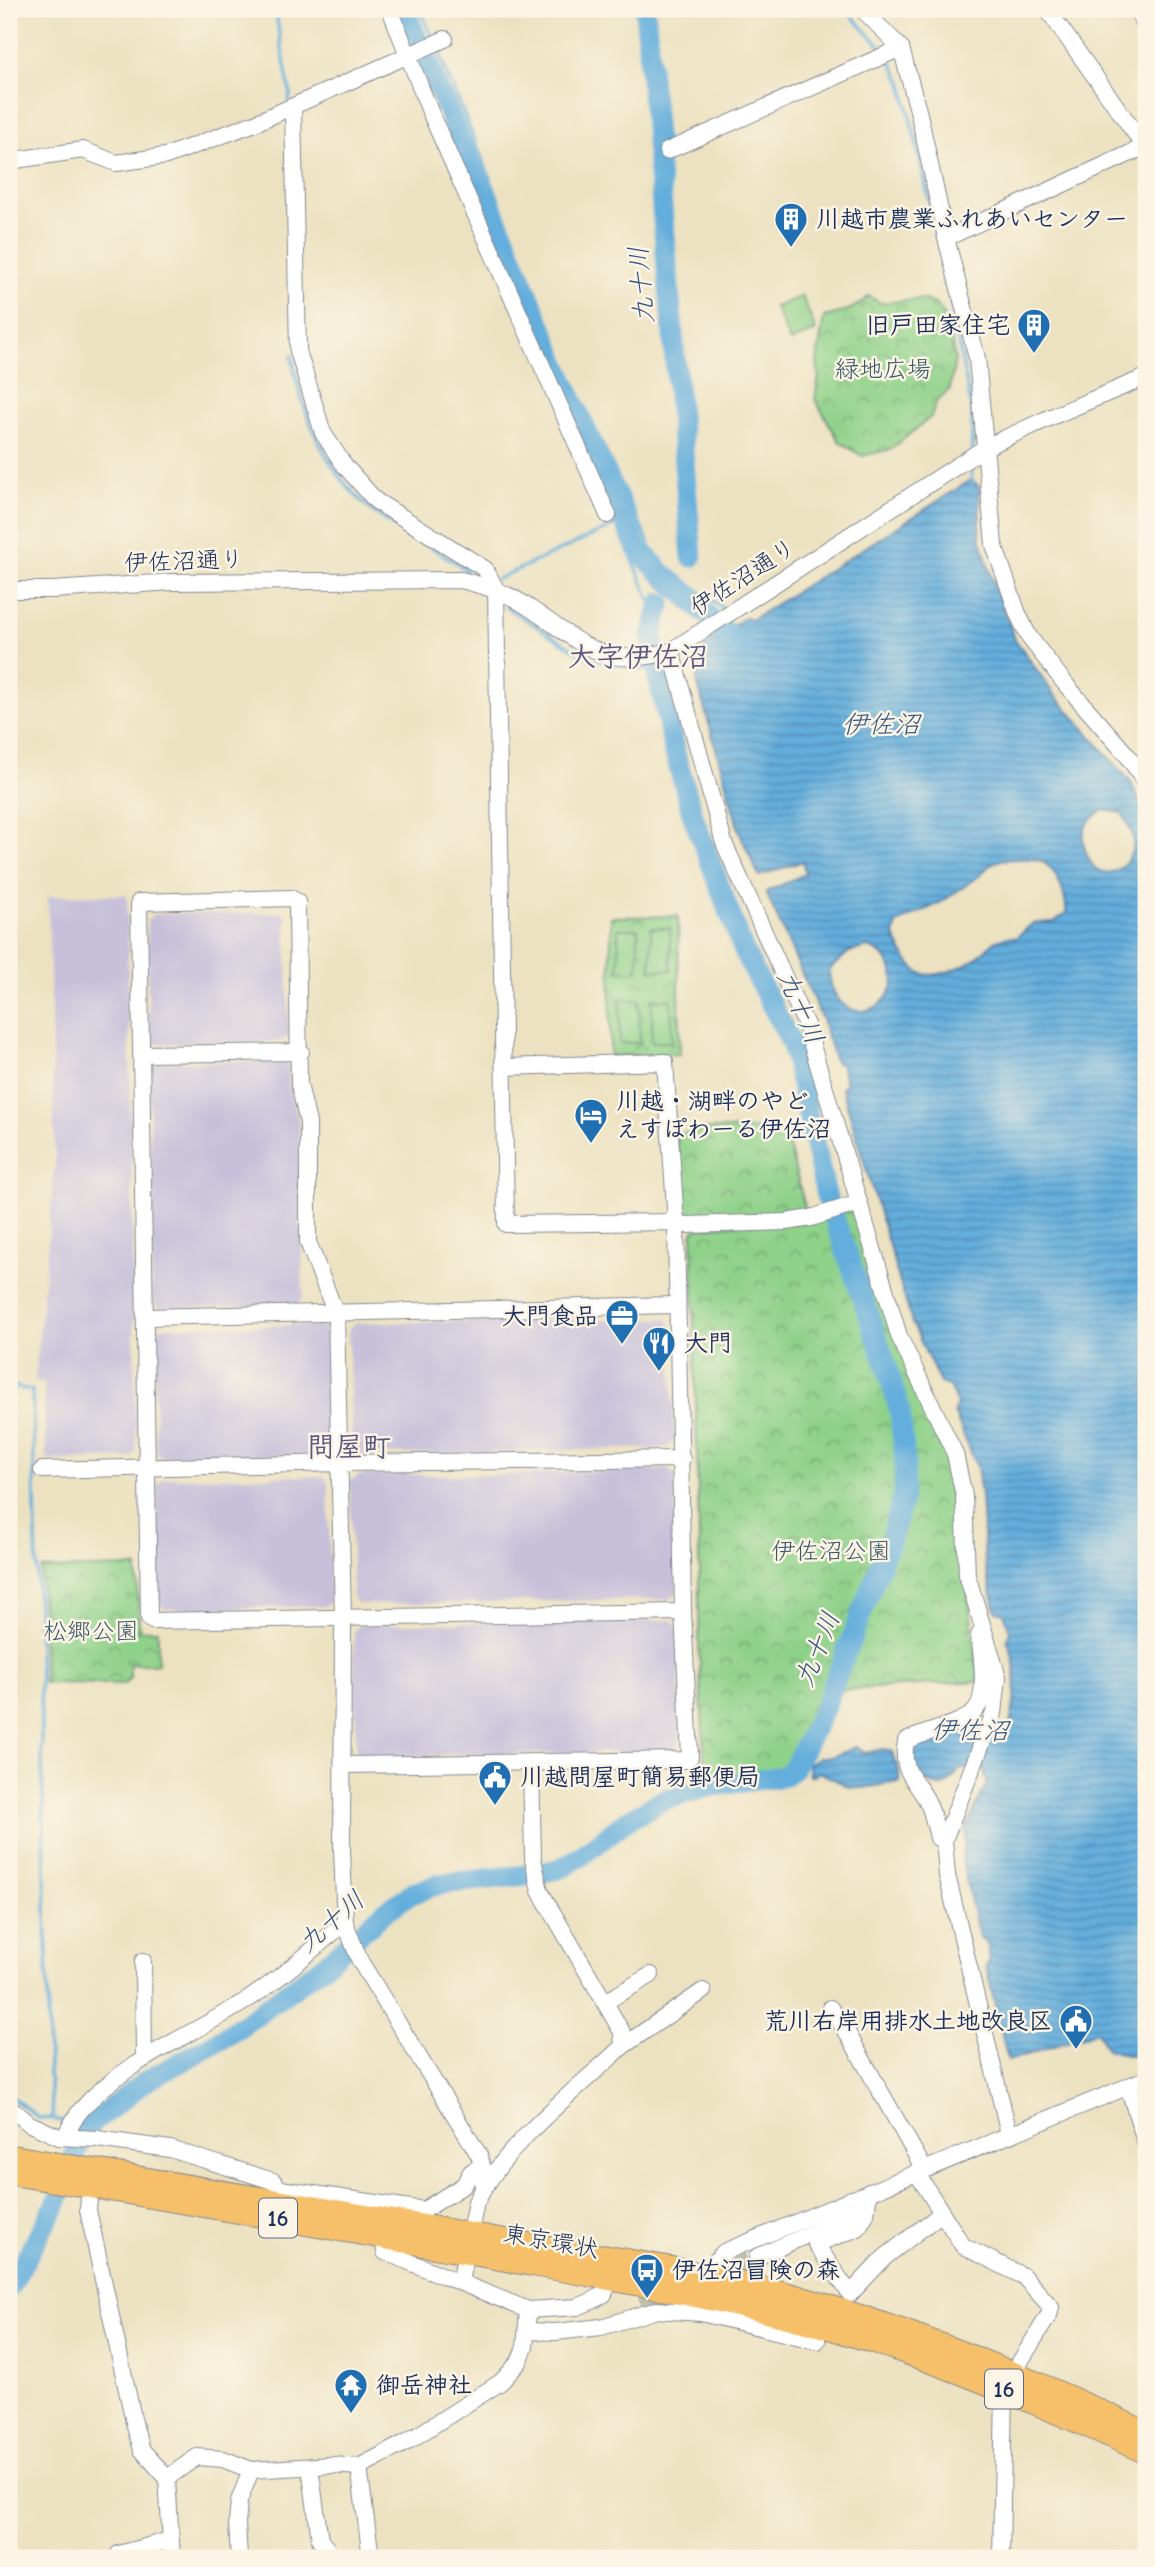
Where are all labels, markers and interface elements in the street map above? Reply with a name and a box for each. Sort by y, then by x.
building icon: 川越市農業ふれあいセンター [772,200,810,249]
place label: 川越市農業ふれあいセンター [816,205,1128,233]
water label: 九十川 [624,245,660,325]
building icon: 旧戸田家住宅 [1015,306,1053,355]
place label: 旧戸田家住宅 [866,311,1010,339]
park label: 緑地広場 [835,355,931,383]
street label: 伊佐沼通り [685,533,801,621]
street label: 伊佐沼通り [124,545,244,577]
district label: 大字伊佐沼 [568,641,708,673]
water label: 伊佐沼 [842,710,922,740]
water label: 九十川 [771,966,830,1049]
place label: 川越・湖畔のやど えすぽわーる伊佐沼 [616,1087,831,1143]
hotel icon: 川越・湖畔のやど えすぽわーる伊佐沼 [572,1096,610,1145]
office icon: 大門食品 [603,1297,641,1346]
place label: 大門食品 [502,1302,598,1330]
restaurant icon: 大門 [640,1324,678,1373]
place label: 大門 [684,1329,732,1357]
district label: 問屋町 [307,1431,391,1463]
park label: 伊佐沼公園 [771,1537,891,1565]
water label: 九十川 [789,1608,846,1691]
park label: 松郷公園 [43,1617,139,1645]
water label: 伊佐沼 [931,1715,1011,1747]
public building icon: 川越問屋町簡易郵便局 [476,1758,514,1807]
place label: 川越問屋町簡易郵便局 [520,1763,760,1791]
water label: 九十川 [292,1885,371,1959]
public building icon: 荒川右岸用排水土地改良区 [1057,2002,1095,2051]
place label: 荒川右岸用排水土地改良区 [764,2007,1052,2035]
road number: 16 [259,2198,297,2238]
street label: 東京環状 [501,2219,601,2263]
bus stop icon: 伊佐沼冒険の森 [628,2251,666,2300]
place label: 伊佐沼冒険の森 [672,2256,840,2284]
temple icon: 御岳神社 [332,2366,370,2415]
road number: 16 [985,2370,1023,2408]
place label: 御岳神社 [376,2371,472,2399]

